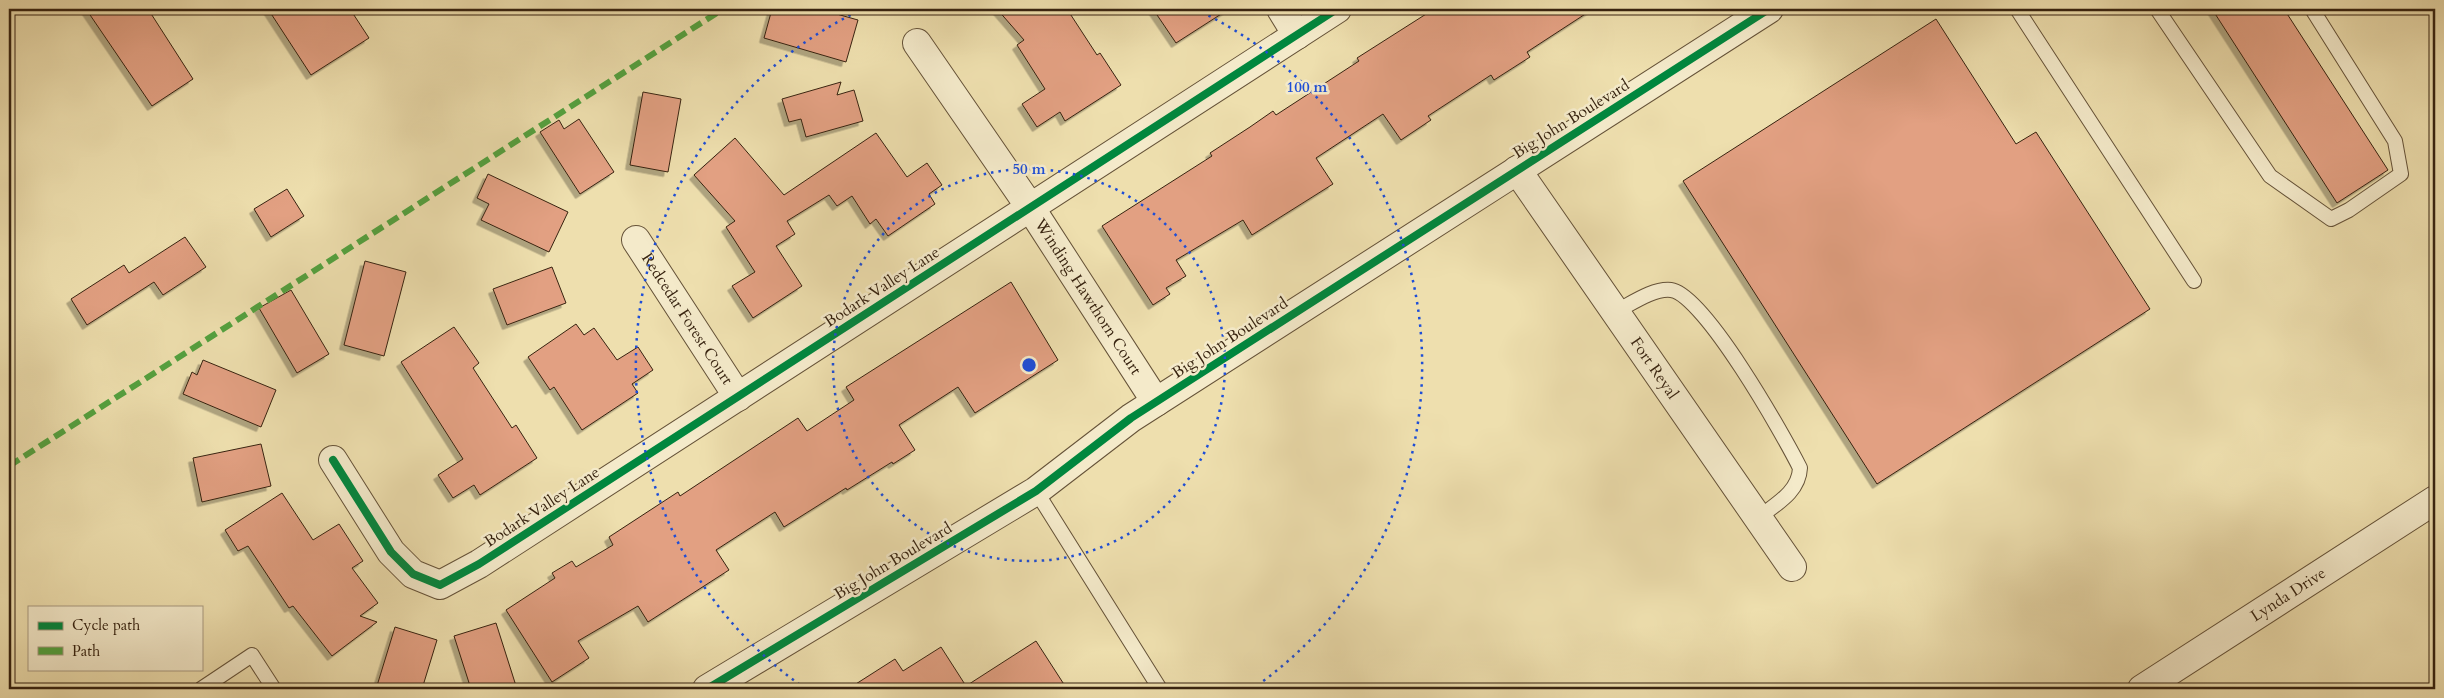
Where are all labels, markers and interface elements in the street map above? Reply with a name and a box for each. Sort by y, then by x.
street label: Big John Boulevard [1508,74,1634,164]
text: 100 m [1287,77,1328,97]
text: 50 m [1012,159,1046,179]
street label: Winding Hawthorn Court [1029,213,1147,379]
street label: Bodark Valley Lane [820,241,944,333]
street label: Redcedar Forest Court [636,249,738,389]
street label: Big John Boulevard [1168,292,1293,384]
street label: Fort Reyal [1625,333,1683,403]
centre of rings [1020,356,1038,374]
street label: Bodark Valley Lane [480,461,604,553]
street label: Big John Boulevard [830,517,956,605]
street label: Lynda Drive [2246,562,2330,627]
legend [28,606,202,670]
text: Cycle path [72,615,141,635]
text: Path [72,641,101,661]

